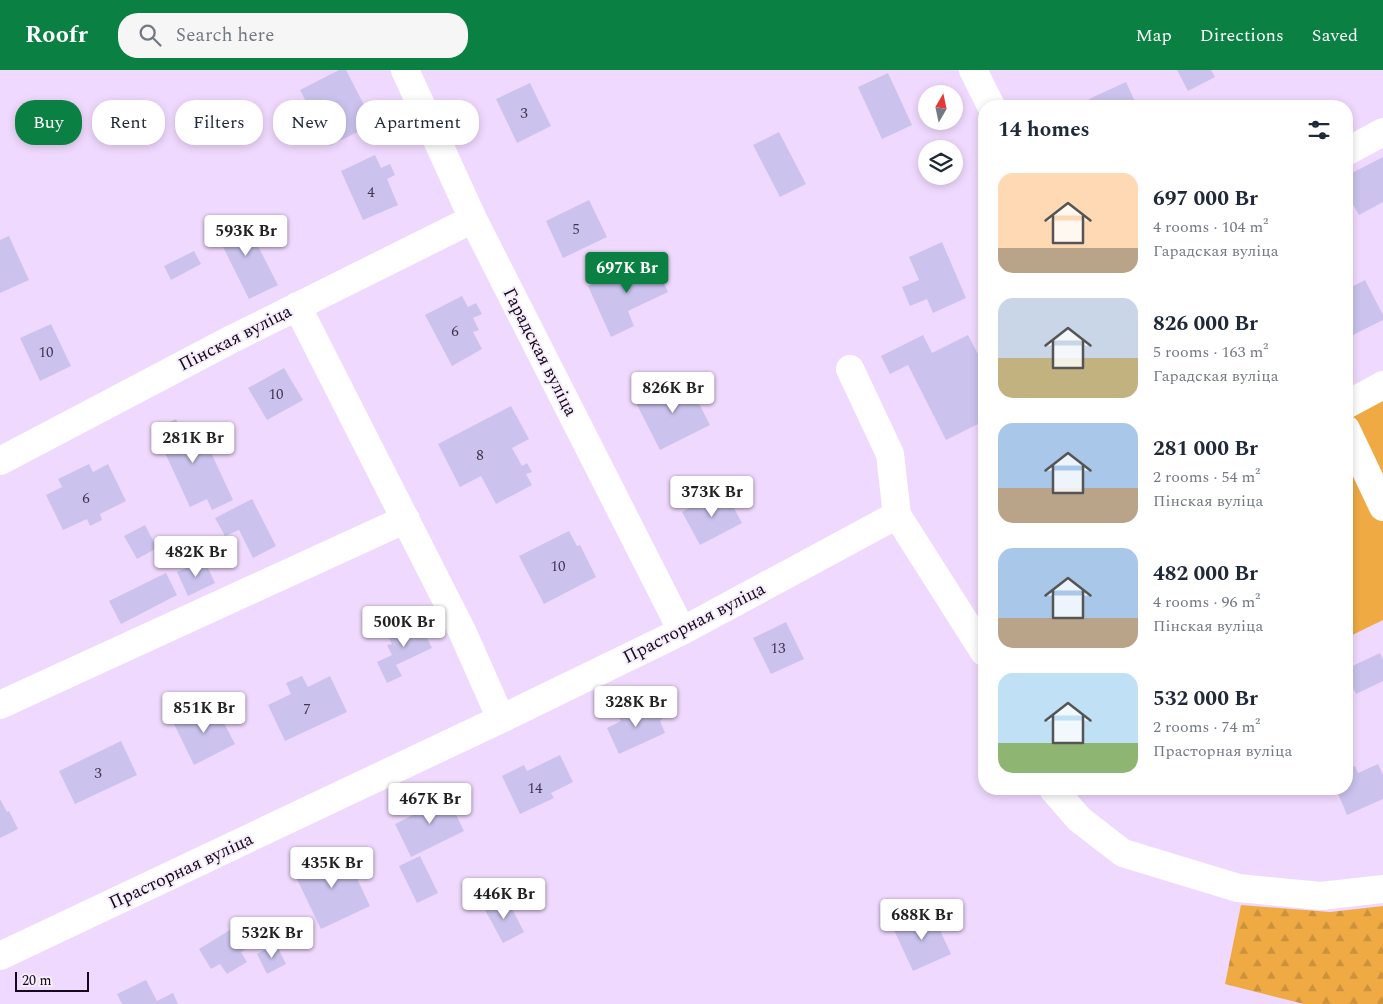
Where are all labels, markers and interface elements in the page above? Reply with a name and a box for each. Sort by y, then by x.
search box [118,13,468,58]
text: Roofr [25,17,88,53]
icon: search [136,21,164,49]
text: Search here [176,21,274,50]
text: Map [1136,22,1172,49]
text: Directions [1200,22,1284,49]
text: Saved [1312,22,1358,49]
north arrow [918,85,962,130]
map controls [918,85,963,185]
chip: Buy [15,100,82,145]
chip: Rent [92,100,165,145]
chip: Filters [175,100,263,145]
chip: New [273,100,346,145]
chip: Apartment [356,100,479,145]
house number: 3 [520,102,528,125]
text: 14 homes [998,114,1090,146]
icon: filters [1305,116,1333,144]
button: layers [918,140,963,185]
house number: 4 [367,181,375,204]
text: 697 000 Br [1153,183,1258,215]
icon: home [1038,193,1098,253]
pin: 593K Br [200,214,292,257]
text: 4 rooms · 104 m² [1153,215,1268,239]
house number: 5 [572,218,580,241]
text: 593K Br [215,219,277,243]
text: Гарадская вуліца [1153,239,1279,263]
pin: 697K Br [581,252,673,294]
text: 697K Br [596,256,658,280]
street label: Гарадская вуліца [496,283,584,421]
street label: Пінская вуліца [174,298,297,378]
text: 826 000 Br [1153,308,1258,340]
icon: home [1038,318,1098,378]
house number: 6 [451,320,459,343]
text: 5 rooms · 163 m² [1153,340,1268,364]
house number: 10 [38,341,54,364]
text: Гарадская вуліца [1153,364,1279,388]
pin: 826K Br [627,372,719,414]
text: 826K Br [642,376,704,400]
house number: 10 [268,383,284,406]
pin: 281K Br [147,422,239,464]
text: 281K Br [162,426,224,450]
text: 281 000 Br [1153,433,1258,465]
icon: home [1038,443,1098,503]
house number: 8 [476,444,484,467]
text: 2 rooms · 54 m² [1153,465,1260,489]
pin: 373K Br [666,476,758,518]
text: 373K Br [681,480,743,504]
house number: 6 [82,487,90,510]
text: Пінская вуліца [1153,489,1263,513]
pin: 482K Br [150,536,242,578]
text: 482K Br [165,540,227,564]
house number: 10 [550,555,566,578]
text: 482 000 Br [1153,558,1258,590]
icon: home [1038,568,1098,628]
street label: Прасторная вуліца [618,575,770,671]
text: 4 rooms · 96 m² [1153,590,1260,614]
pin: 500K Br [358,606,450,648]
text: 500K Br [373,610,435,634]
text: Пінская вуліца [1153,614,1263,638]
house number: 13 [770,637,786,660]
text: 532 000 Br [1153,683,1258,715]
pin: 328K Br [590,686,682,728]
text: 328K Br [605,690,667,714]
pin: 851K Br [158,692,250,734]
icon: home [1038,693,1098,753]
text: 851K Br [173,696,235,720]
house number: 7 [303,698,311,721]
text: 2 rooms · 74 m² [1153,715,1260,739]
text: Прасторная вуліца [1153,739,1292,763]
house number: 3 [94,762,102,785]
house number: 14 [527,777,543,800]
pin: 467K Br [384,782,476,825]
text: 467K Br [399,787,461,811]
street label: Прасторная вуліца [104,826,258,916]
pin: 435K Br [286,846,378,889]
text: 435K Br [301,851,363,875]
pin: 446K Br [458,878,550,920]
text: 446K Br [473,882,535,906]
pin: 688K Br [876,898,968,941]
text: 688K Br [891,903,953,927]
pin: 532K Br [226,916,318,959]
text: 532K Br [241,921,303,945]
scale bar [15,969,89,992]
text: 20 m [22,970,52,991]

